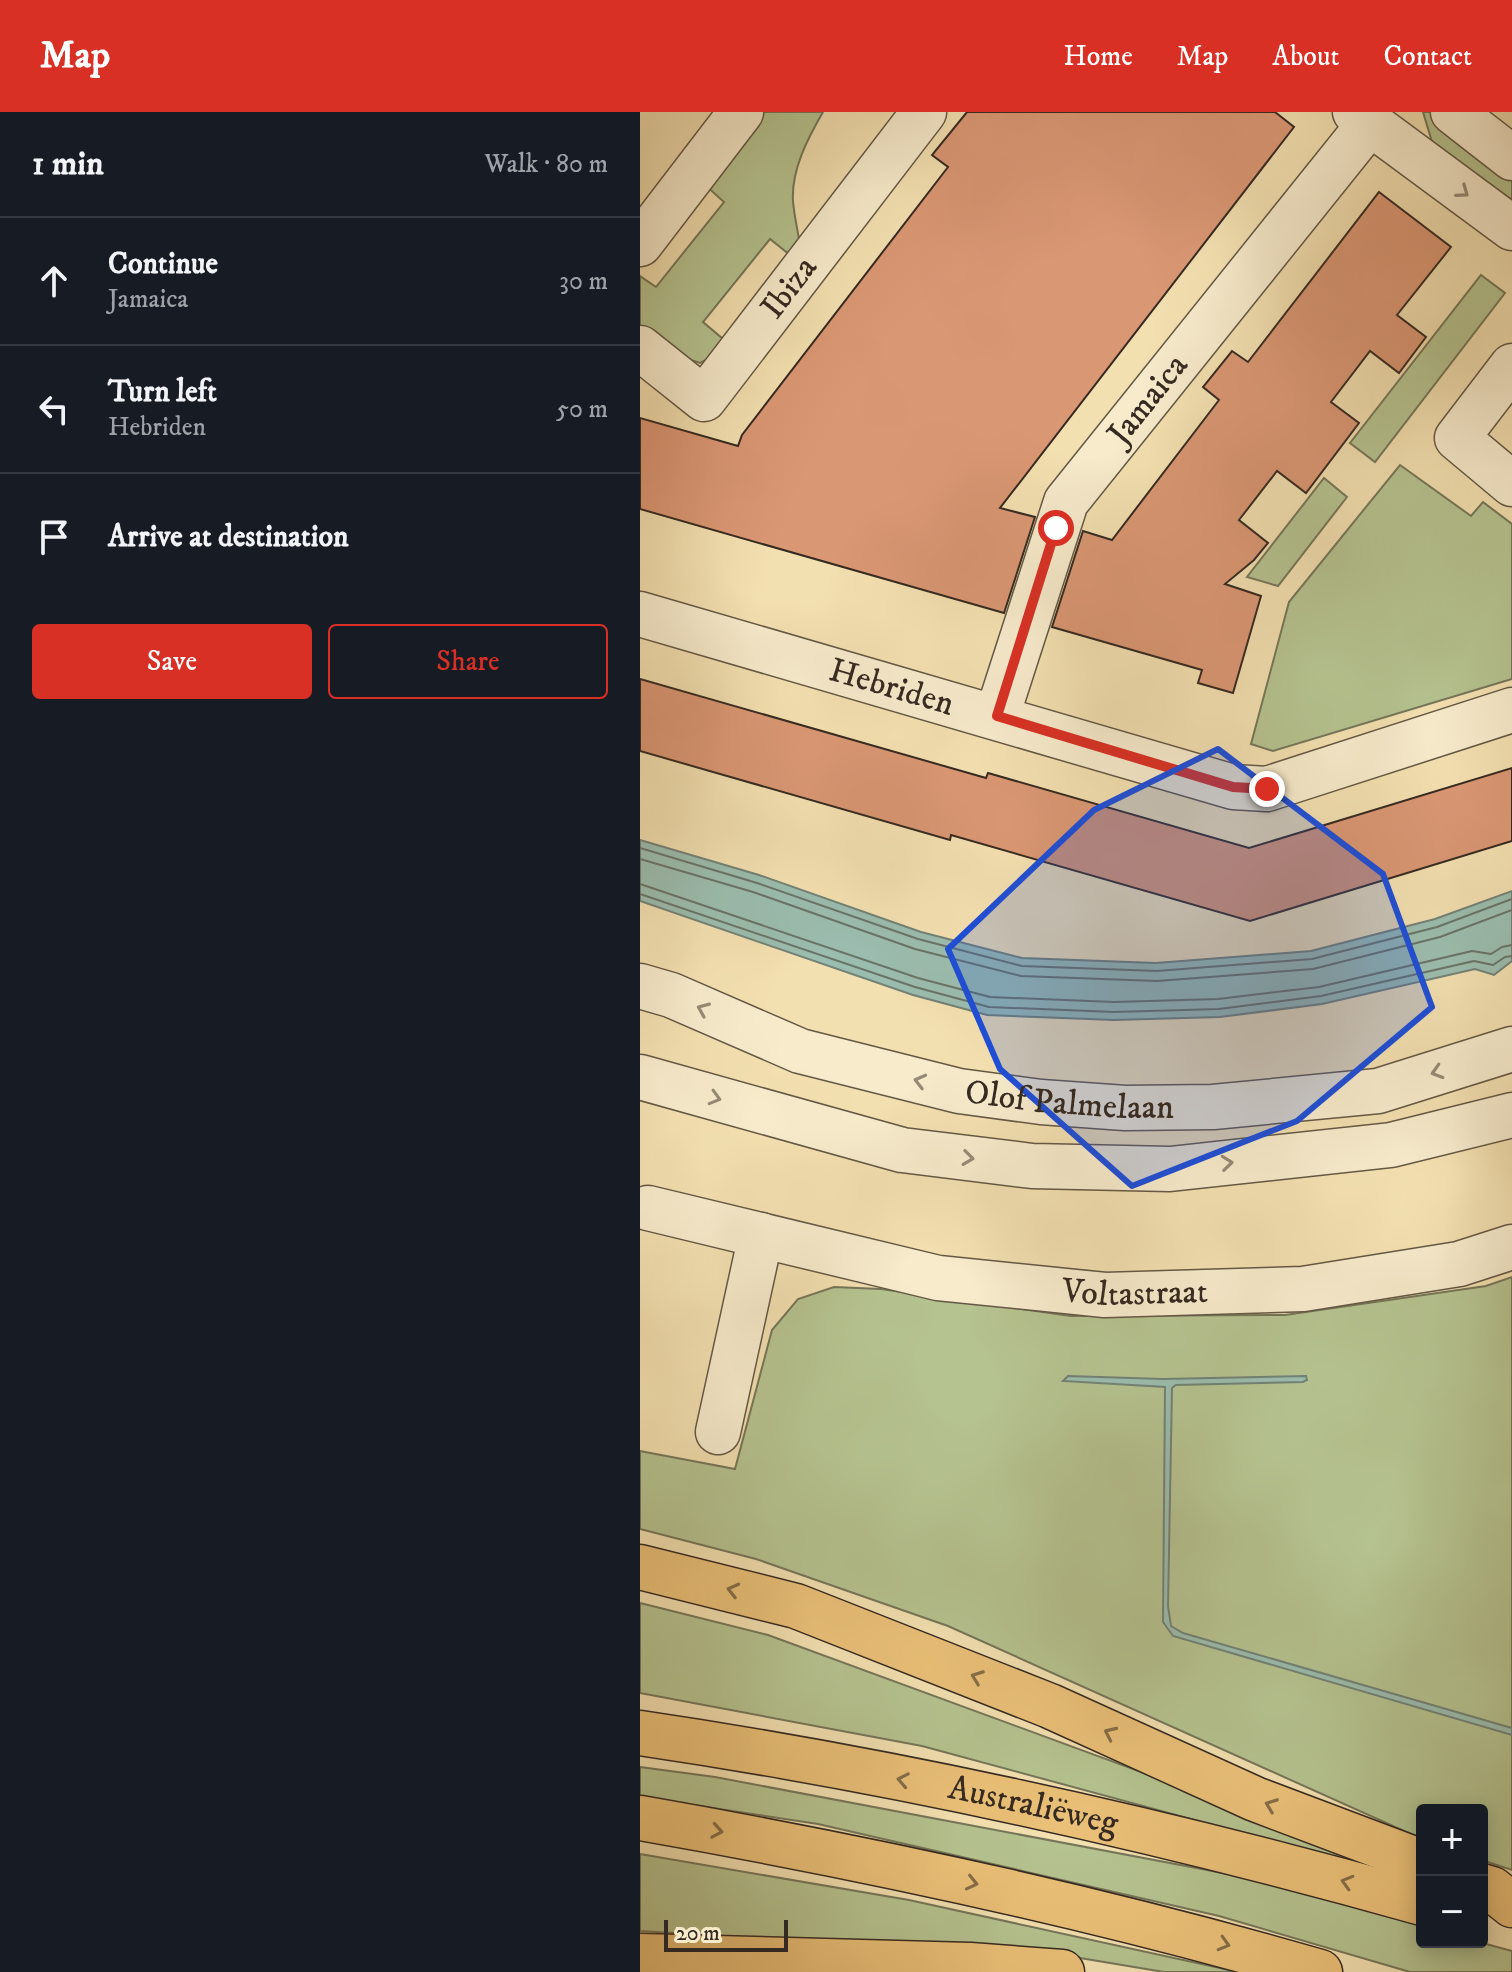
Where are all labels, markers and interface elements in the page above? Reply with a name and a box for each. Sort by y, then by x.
text: Map [40,32,110,80]
text: Home [1064,39,1133,74]
text: Map [1177,39,1228,74]
text: About [1272,39,1339,74]
text: Contact [1383,39,1472,74]
text: 1 min [32,143,104,185]
text: Walk · 80 m [484,148,608,181]
one-way arrow [1454,182,1468,197]
text: Continue [108,246,218,283]
street label: Ibiza [752,248,827,327]
icon: ahead [32,259,76,303]
text: 30 m [559,265,608,298]
text: Jamaica [108,283,188,316]
street label: Jamaica [1097,345,1198,456]
text: Turn left [108,374,217,411]
icon: left [32,387,76,431]
text: 50 m [556,393,608,426]
text: Hebriden [108,411,206,444]
route start [1038,510,1074,546]
icon: arrive [32,515,76,559]
text: Arrive at destination [108,519,349,556]
button: Save [32,624,312,699]
button: Share [328,624,608,699]
street label: Hebriden [824,649,959,726]
route end [1249,771,1285,807]
one-way arrow [696,1002,711,1018]
one-way arrow [1431,1063,1445,1079]
street label: Olof Palmelaan [963,1071,1174,1129]
one-way arrow [913,1073,927,1090]
one-way arrow [708,1088,722,1105]
one-way arrow [961,1149,974,1166]
one-way arrow [1221,1154,1234,1171]
street label: Voltastraat [1059,1270,1209,1316]
one-way arrow [726,1582,740,1599]
one-way arrow [971,1670,985,1687]
one-way arrow [1104,1727,1118,1743]
street label: Australiëweg [945,1767,1123,1845]
one-way arrow [896,1772,909,1789]
one-way arrow [1265,1798,1279,1815]
map controls [1416,1804,1488,1948]
button: + [1416,1804,1488,1876]
one-way arrow [710,1822,724,1839]
one-way arrow [964,1874,978,1891]
one-way arrow [1340,1875,1354,1891]
button: − [1416,1876,1488,1948]
scale bar [664,1916,788,1952]
text: 20 m [676,1920,720,1947]
one-way arrow [1217,1935,1231,1951]

